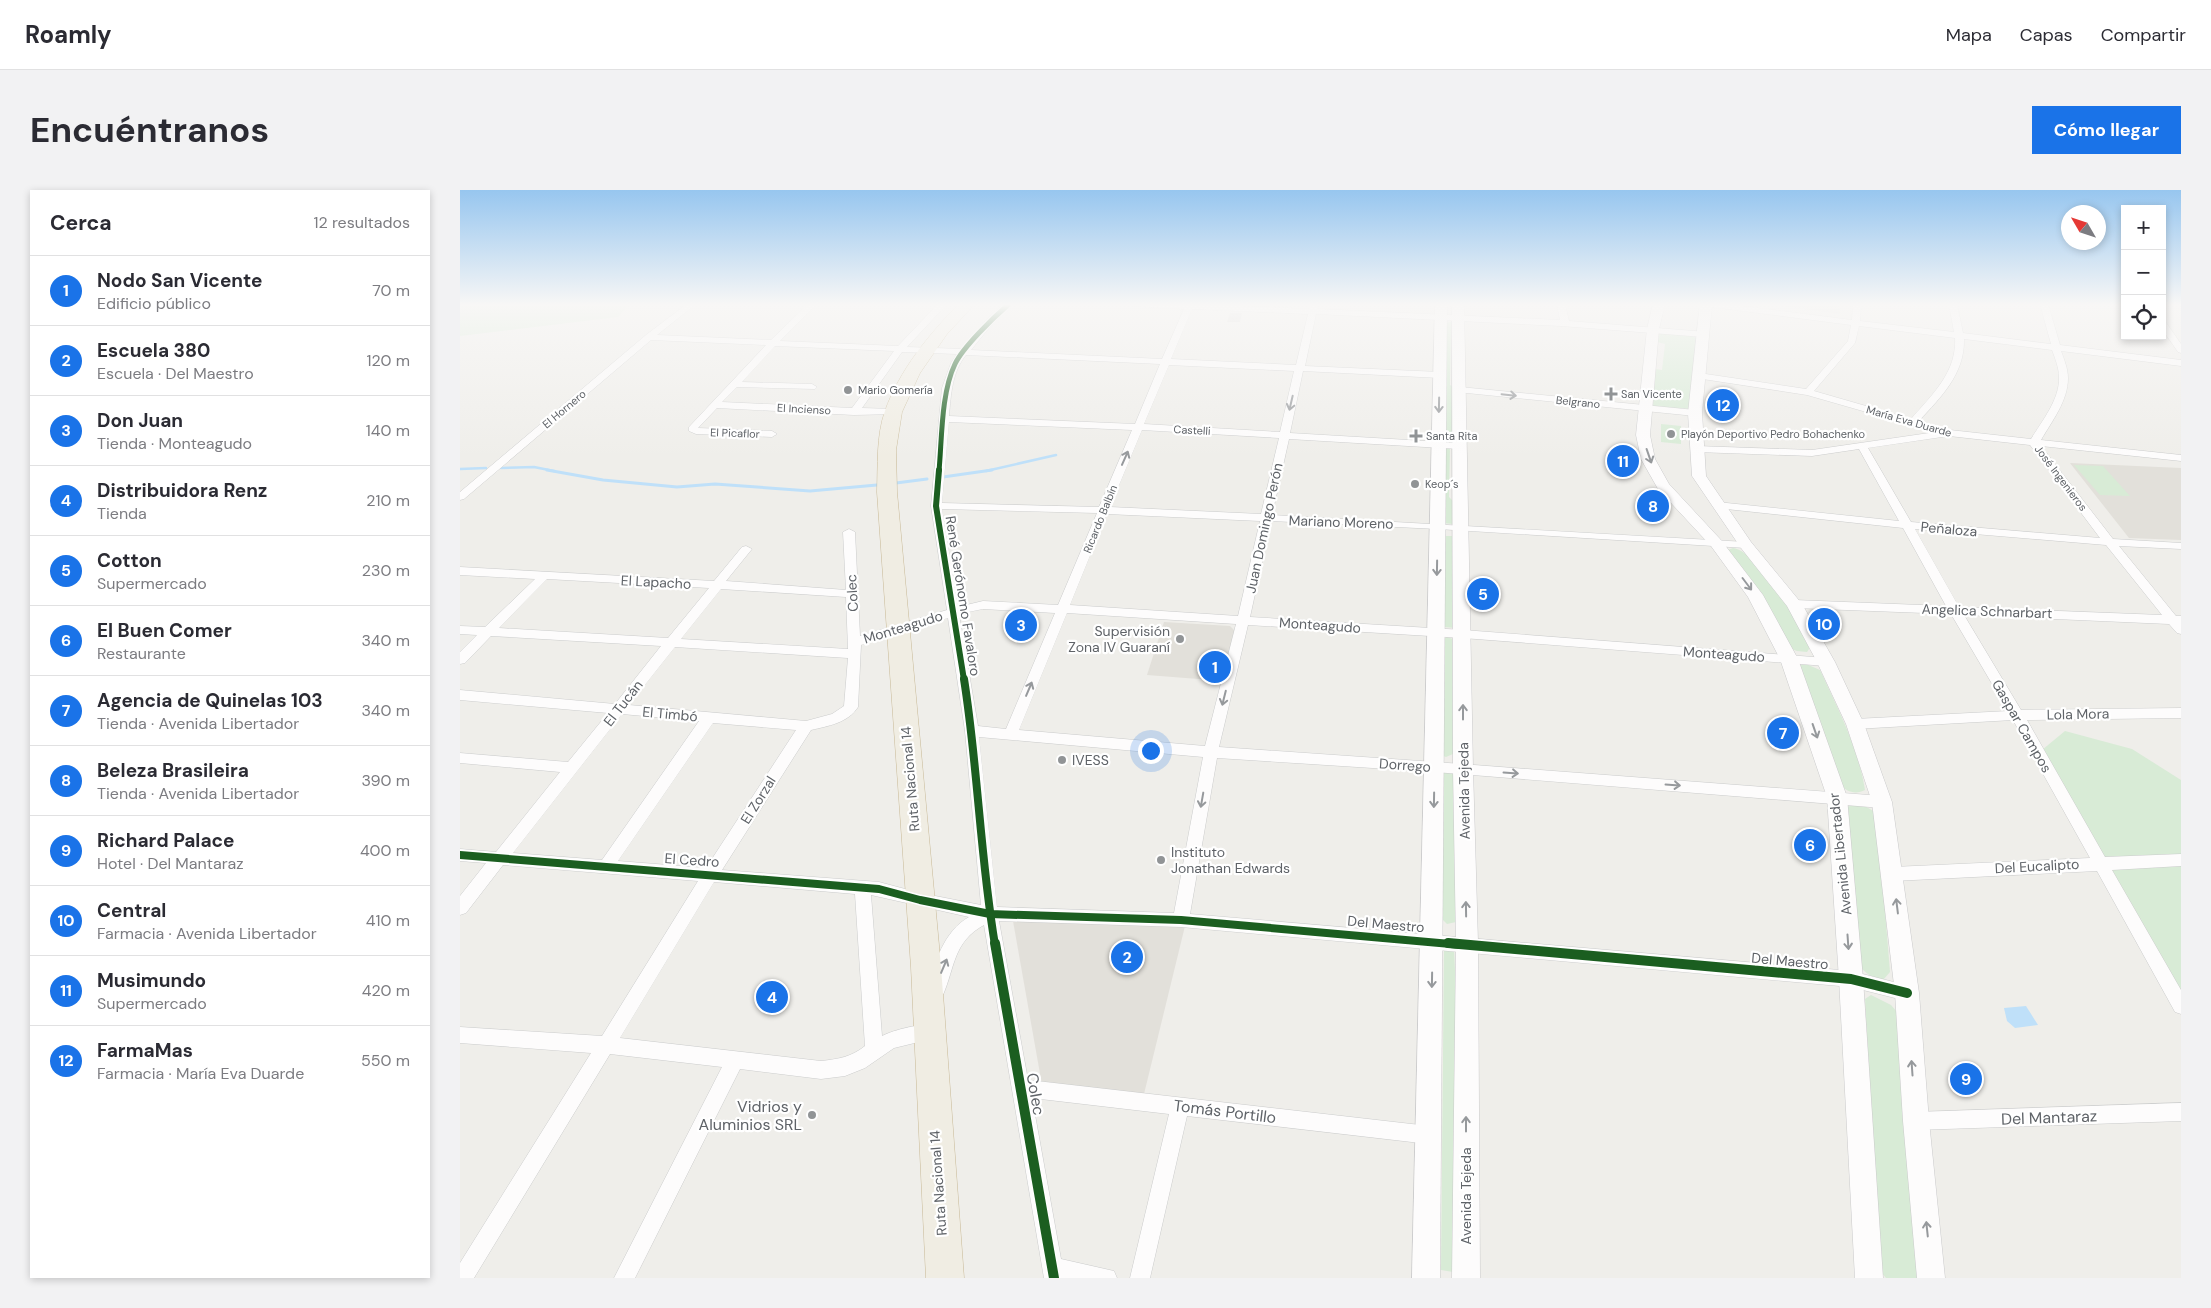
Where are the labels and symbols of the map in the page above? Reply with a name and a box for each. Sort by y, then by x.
north arrow [2061,205,2106,250]
place label: Mario Gomería [858,383,933,397]
marker: Mario Gomería [842,384,854,396]
pin: 12 [1707,386,1739,424]
street label: El Hornero [539,387,589,431]
place label: San Vicente [1621,387,1682,401]
marker: San Vicente [1605,388,1617,400]
one-way arrow [1500,390,1516,400]
street label: Belgrano [1555,393,1601,411]
one-way arrow [1286,394,1295,410]
one-way arrow [1434,397,1444,413]
street label: El Incienso [777,401,831,417]
street label: María Eva Duarde [1865,402,1953,440]
street label: Castelli [1173,422,1211,438]
street label: El Picaflor [710,425,760,441]
place label: Playón Deportivo Pedro Bohachenko [1681,427,1865,441]
marker: Playón Deportivo Pedro Bohachenko [1665,428,1677,440]
place label: Santa Rita [1426,429,1477,443]
marker: Santa Rita [1410,430,1422,442]
pin: 11 [1607,442,1639,480]
street label: José Ingenieros [2032,442,2090,514]
one-way arrow [1644,448,1654,464]
one-way arrow [1121,451,1131,466]
street label: Juan Domingo Perón [1241,461,1287,595]
place label: Keop´s [1425,477,1459,491]
marker: Keop´s [1409,478,1421,490]
street label: Ricardo Balbín [1080,483,1120,555]
pin: 8 [1637,487,1669,525]
street label: Mariano Moreno [1288,511,1394,533]
street label: René Gerónomo Favaloro [941,515,985,677]
street label: Peñaloza [1920,518,1978,540]
one-way arrow [1432,560,1442,576]
street label: El Lapacho [620,571,692,593]
street label: Colec [842,574,862,612]
pin: 5 [1467,575,1499,613]
one-way arrow [1741,577,1752,590]
street label: Angelica Schnarbart [1921,600,2053,622]
pin: 10 [1808,605,1840,643]
street label: Monteagudo [861,606,945,648]
pin: 3 [1005,606,1037,644]
street label: Monteagudo [1279,613,1361,637]
place label: Supervisión Zona IV Guaraní [1068,622,1171,656]
marker: Supervisión Zona IV Guaraní [1174,633,1186,645]
street label: Monteagudo [1683,642,1765,666]
pin: 1 [1199,648,1231,686]
street label: El Tucán [599,676,647,730]
street label: Gaspar Campos [1988,676,2056,776]
one-way arrow [1025,682,1035,697]
one-way arrow [1219,689,1228,705]
street label: El Timbó [642,703,698,725]
one-way arrow [1458,704,1468,720]
street label: Lola Mora [2046,704,2110,724]
pin: 7 [1767,714,1799,752]
one-way arrow [1810,723,1820,739]
street label: Ruta Nacional 14 [896,725,924,832]
your location [1138,738,1164,764]
street label: Avenida Tejeda [1454,742,1474,840]
place label: IVESS [1072,751,1109,769]
marker: IVESS [1056,754,1068,766]
street label: Dorrego [1379,754,1431,776]
one-way arrow [1503,768,1519,777]
street label: El Zorzal [736,773,780,827]
one-way arrow [1665,780,1681,790]
one-way arrow [1197,792,1207,808]
one-way arrow [1429,792,1439,808]
street label: Avenida Libertador [1825,792,1855,916]
pin: 6 [1794,826,1826,864]
place label: Instituto Jonathan Edwards [1171,843,1290,877]
street label: El Cedro [664,849,720,871]
marker: Instituto Jonathan Edwards [1155,854,1167,866]
street label: Del Eucalipto [1994,855,2080,877]
one-way arrow [1892,898,1902,914]
one-way arrow [1461,902,1471,918]
street label: Del Maestro [1347,912,1425,936]
one-way arrow [1844,933,1853,949]
pin: 2 [1111,938,1143,976]
street label: Del Maestro [1751,949,1829,973]
one-way arrow [940,959,949,974]
one-way arrow [1427,972,1436,988]
pin: 4 [756,978,788,1016]
one-way arrow [1908,1060,1917,1076]
pin: 9 [1950,1060,1982,1098]
street label: Colec [1021,1071,1050,1117]
street label: Tomás Portillo [1172,1095,1277,1128]
place label: Vidrios y Aluminios SRL [699,1096,802,1135]
street label: Del Mantaraz [2001,1105,2097,1130]
marker: Vidrios y Aluminios SRL [806,1109,818,1121]
one-way arrow [1461,1117,1471,1133]
street label: Ruta Nacional 14 [925,1129,951,1236]
street label: Avenida Tejeda [1457,1147,1475,1245]
one-way arrow [1922,1222,1932,1238]

